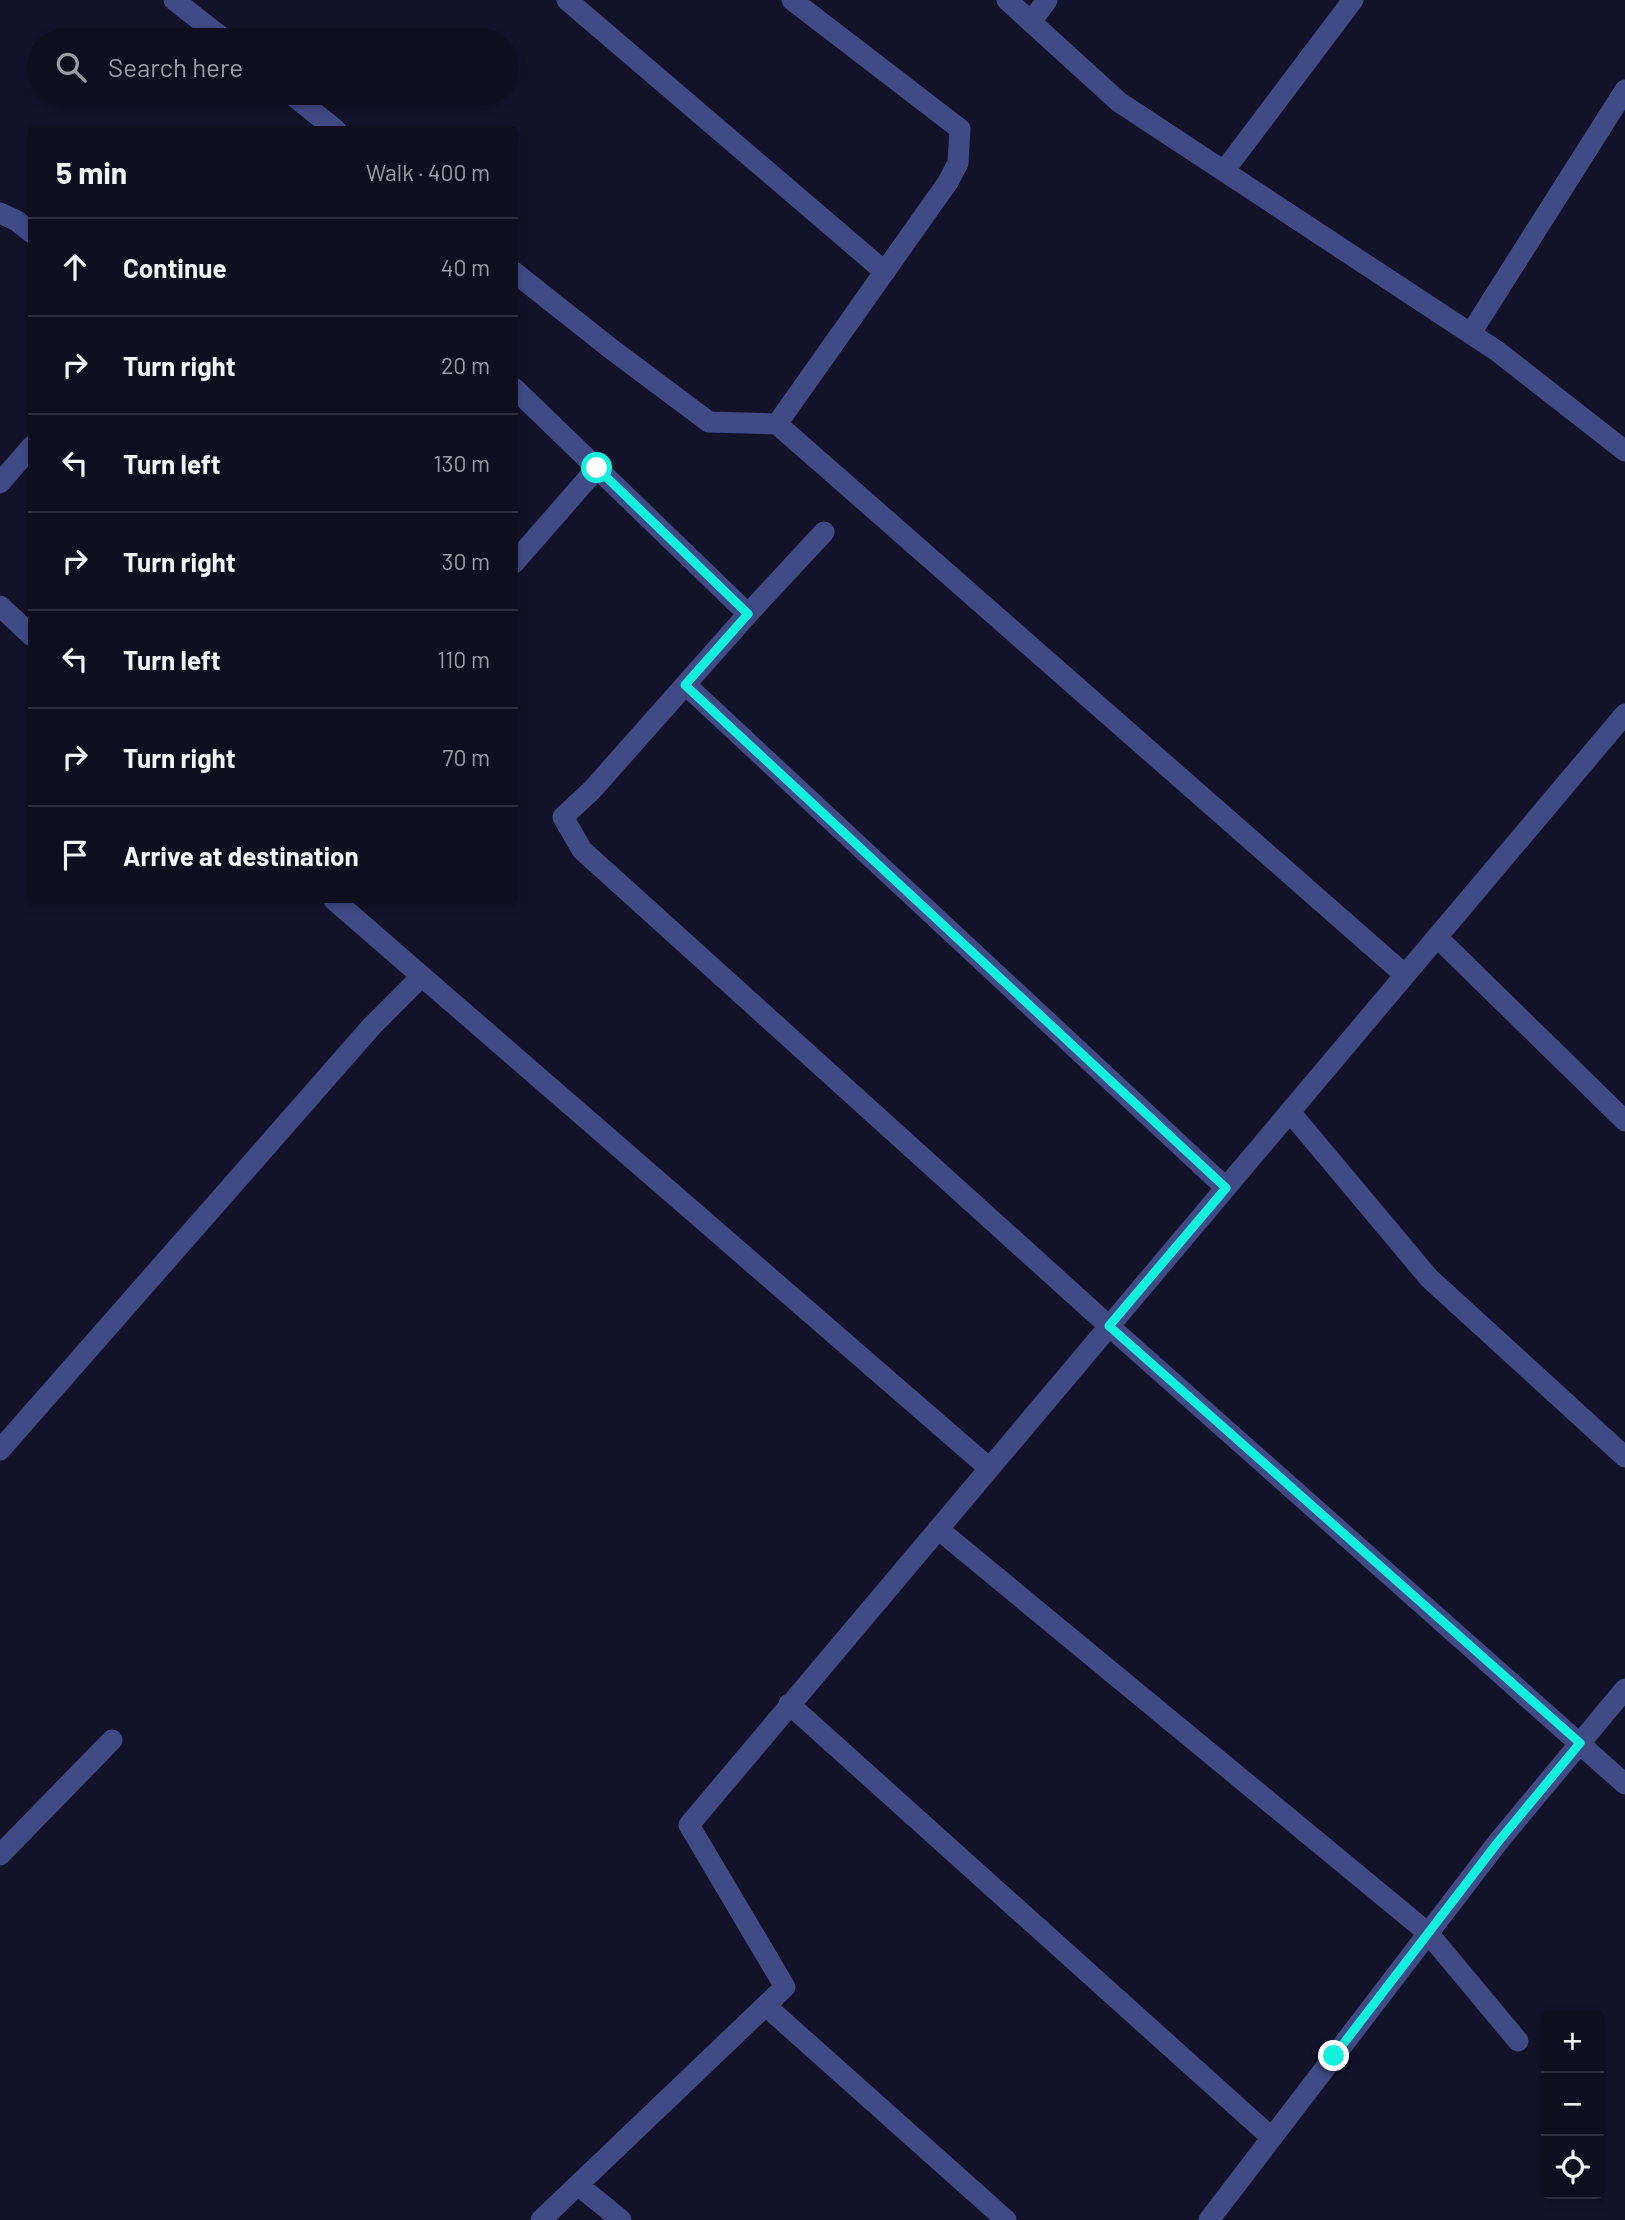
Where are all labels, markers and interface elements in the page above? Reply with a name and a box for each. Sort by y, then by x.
search box [28,28,518,105]
icon: search [52,48,90,86]
text: Search here [108,51,243,82]
text: 5 min [56,154,127,190]
text: Walk · 400 m [366,158,490,186]
icon: ahead [56,248,94,286]
text: Continue [123,252,227,283]
text: 40 m [441,253,490,281]
icon: right [56,346,94,384]
text: Turn right [123,350,236,381]
text: 20 m [441,351,490,379]
icon: left [56,444,94,482]
text: Turn left [123,448,221,479]
text: 130 m [433,449,490,477]
route start [581,452,612,483]
icon: right [56,542,94,580]
text: Turn right [123,546,236,577]
text: 30 m [442,547,490,575]
icon: left [56,640,94,678]
text: Turn left [123,644,221,675]
text: 110 m [437,645,490,673]
icon: right [56,738,94,776]
text: Turn right [123,742,236,773]
text: 70 m [443,743,490,771]
icon: arrive [56,836,94,874]
text: Arrive at destination [123,840,359,871]
map controls [1541,2010,1604,2199]
button: + [1541,2010,1604,2073]
route end [1318,2040,1349,2071]
button: − [1541,2073,1604,2136]
button: locate [1541,2136,1604,2199]

